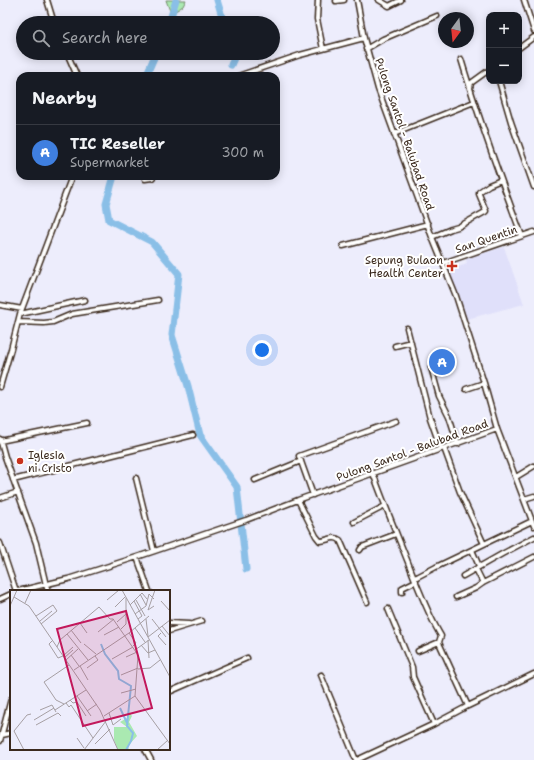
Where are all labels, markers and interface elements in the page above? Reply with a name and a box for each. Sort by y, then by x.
north arrow [438,12,474,48]
map controls [486,12,522,84]
button: + [486,12,522,48]
search box [16,16,280,60]
icon: search [30,27,52,49]
text: Search here [62,28,148,48]
button: − [486,48,522,84]
street label: Pulong Santol - Balubad Road [371,56,438,212]
text: Nearby [32,87,97,109]
text: TIC Reseller [70,134,165,154]
text: A [40,144,50,161]
text: 300 m [221,144,264,161]
text: Supermarket [70,154,149,171]
street label: San Quentin [453,222,519,257]
place label: Sepung Bulaon Health Center [365,253,443,281]
marker: Sepung Bulaon Health Center [446,260,458,272]
your location [252,340,272,360]
pin: A [429,347,455,377]
street label: Pulong Santol - Balubad Road [334,416,490,485]
place label: Iglesia ni Cristo [28,448,72,476]
marker: Iglesia ni Cristo [15,456,25,466]
inset map [10,590,170,750]

